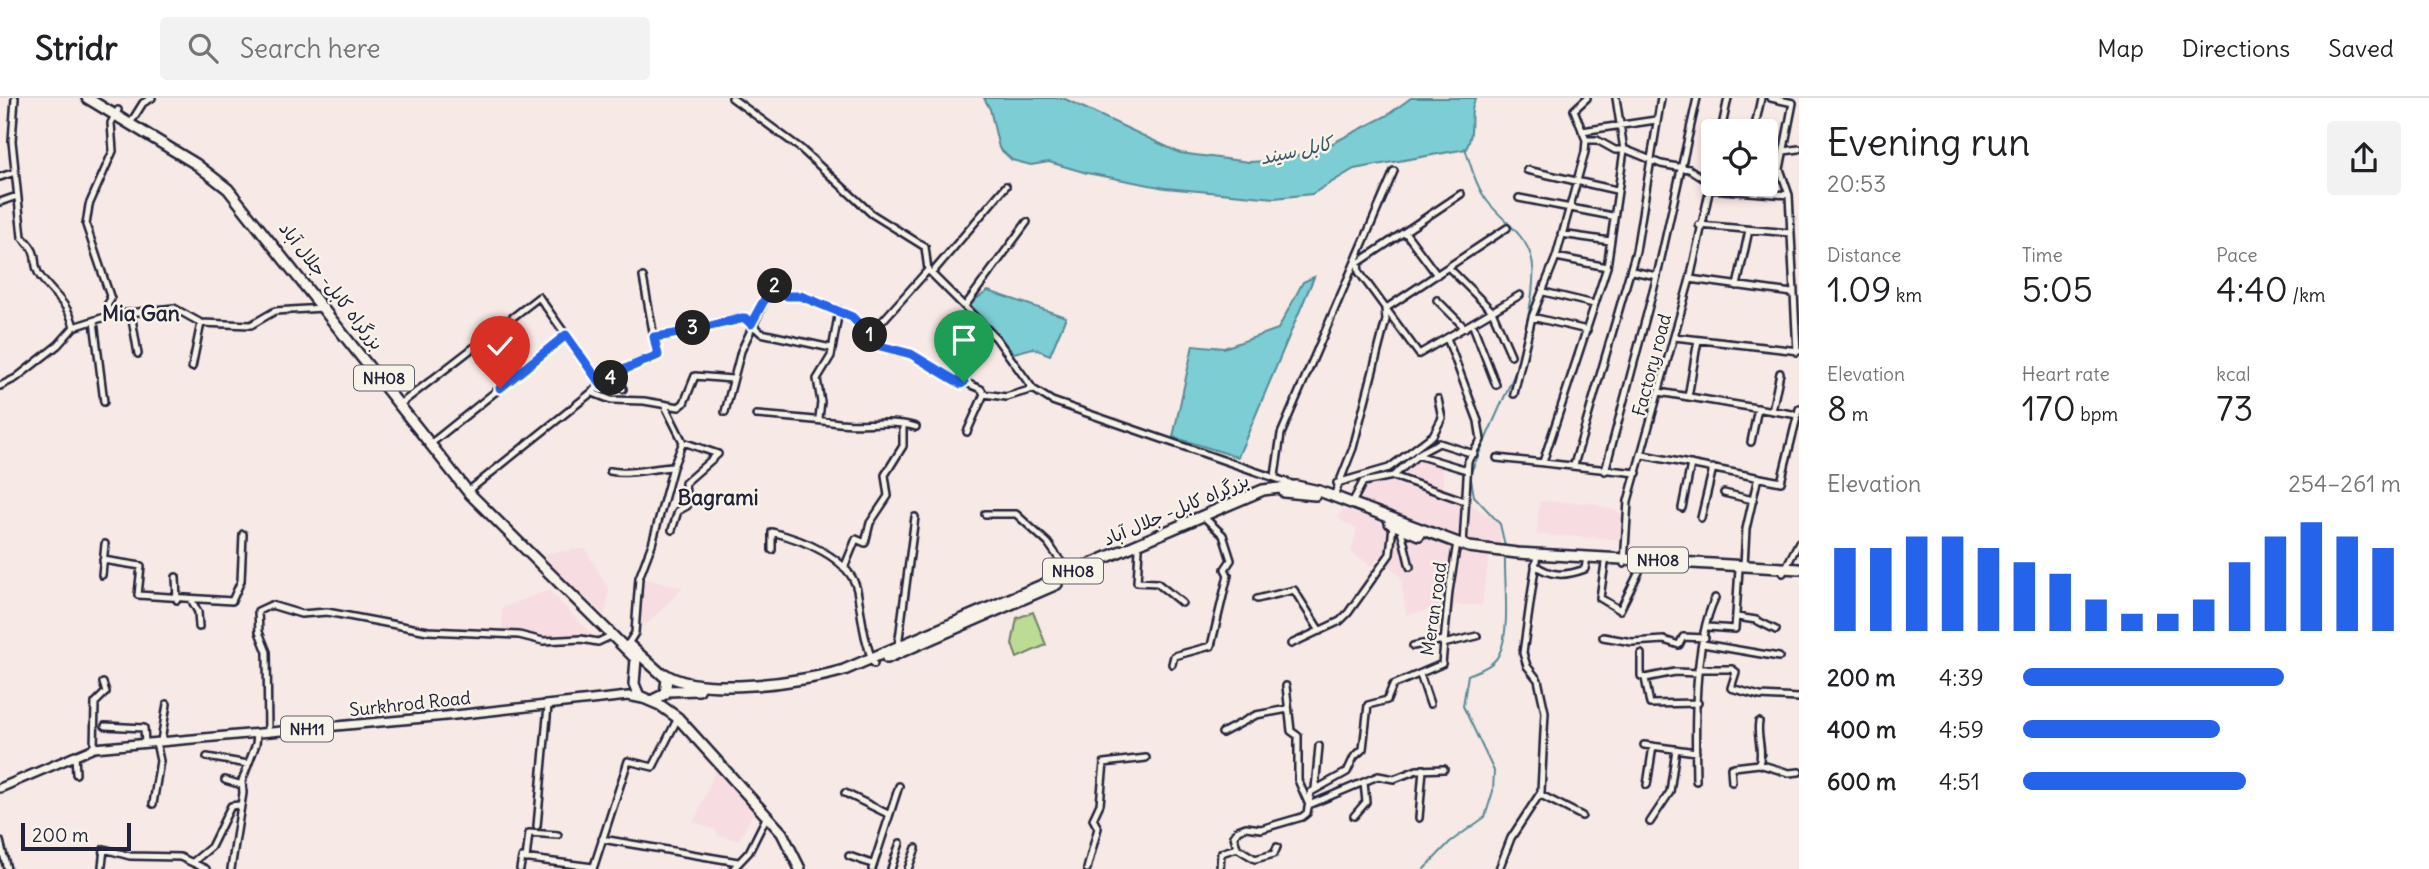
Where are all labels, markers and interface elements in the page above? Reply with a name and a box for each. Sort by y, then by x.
search box [160,17,650,80]
text: Stridr [35,27,118,69]
icon: search [184,29,222,67]
text: Search here [240,32,381,65]
text: Map [2097,33,2144,63]
text: Directions [2182,33,2290,63]
text: Saved [2328,33,2394,63]
map controls [1701,119,1778,196]
button: locate [1701,119,1778,196]
text: Evening run [1827,119,2030,166]
button: share [2327,121,2401,195]
water label: کابل سيند [1258,130,1338,169]
text: 20:53 [1827,169,1886,198]
street label: بزرگراه کابل- جلال آباد [274,217,389,354]
text: Distance [1827,243,1901,267]
text: Time [2022,243,2063,267]
text: Pace [2216,243,2258,267]
text: 1.09 [1827,267,1891,311]
text: 5:05 [2022,267,2093,311]
text: 4:40 [2216,267,2288,311]
pin: 2 [758,268,792,304]
text: 2 [769,273,780,297]
text: km [1891,283,1922,307]
text: /km [2288,283,2326,307]
district label: Mia Gan [102,300,180,327]
pin: 3 [676,310,710,345]
pin [934,310,994,382]
street label: Factory road [1627,311,1676,418]
text: 3 [687,315,698,339]
pin [470,316,530,388]
pin: 1 [852,317,888,352]
icon: arrive [945,321,983,359]
text: 1 [866,322,873,346]
icon: check [481,327,519,365]
pin: 4 [594,360,628,396]
text: Elevation [1827,362,1905,386]
text: Heart rate [2022,362,2110,386]
text: kcal [2216,362,2251,386]
text: 4 [605,365,616,389]
road number: NH08 [354,366,414,390]
text: 8 [1827,386,1847,430]
text: 170 [2022,386,2076,430]
text: 73 [2216,386,2253,430]
text: m [1847,402,1868,426]
text: bpm [2076,402,2118,426]
street label: بزرگراه کابل- جلال آباد [1099,468,1252,551]
text: Elevation [1827,469,1921,498]
text: 254–261 m [2288,469,2401,498]
district label: Bagrami [678,484,758,511]
road number: NH08 [1628,547,1688,573]
road number: NH08 [1043,558,1103,584]
street label: Meran road [1416,560,1452,657]
text: 200 m [1827,663,1896,692]
text: 4:39 [1939,663,1984,692]
street label: Surkhrod Road [348,686,472,721]
text: 400 m [1827,715,1896,744]
text: 4:59 [1939,715,1984,744]
road number: NH11 [281,716,333,742]
text: 600 m [1827,767,1896,796]
text: 4:51 [1939,767,1980,796]
scale bar [21,820,131,852]
text: 200 m [32,823,89,847]

